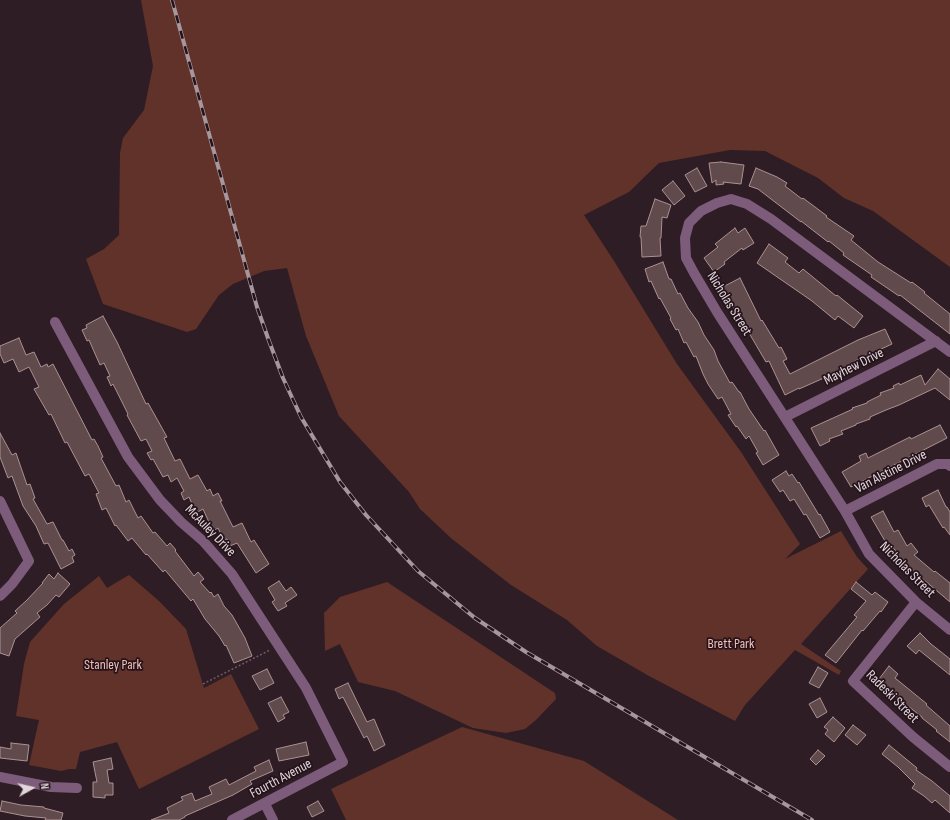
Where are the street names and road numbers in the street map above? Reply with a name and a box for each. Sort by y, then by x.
street label: Nicholas Street [703,269,755,339]
street label: Mayhew Drive [821,345,887,389]
street label: Van Alstine Drive [852,447,930,497]
street label: McAuley Drive [181,501,239,561]
street label: Nicholas Street [876,539,938,601]
street label: Radeski Street [862,667,922,727]
street label: Fourth Avenue [247,756,315,802]

